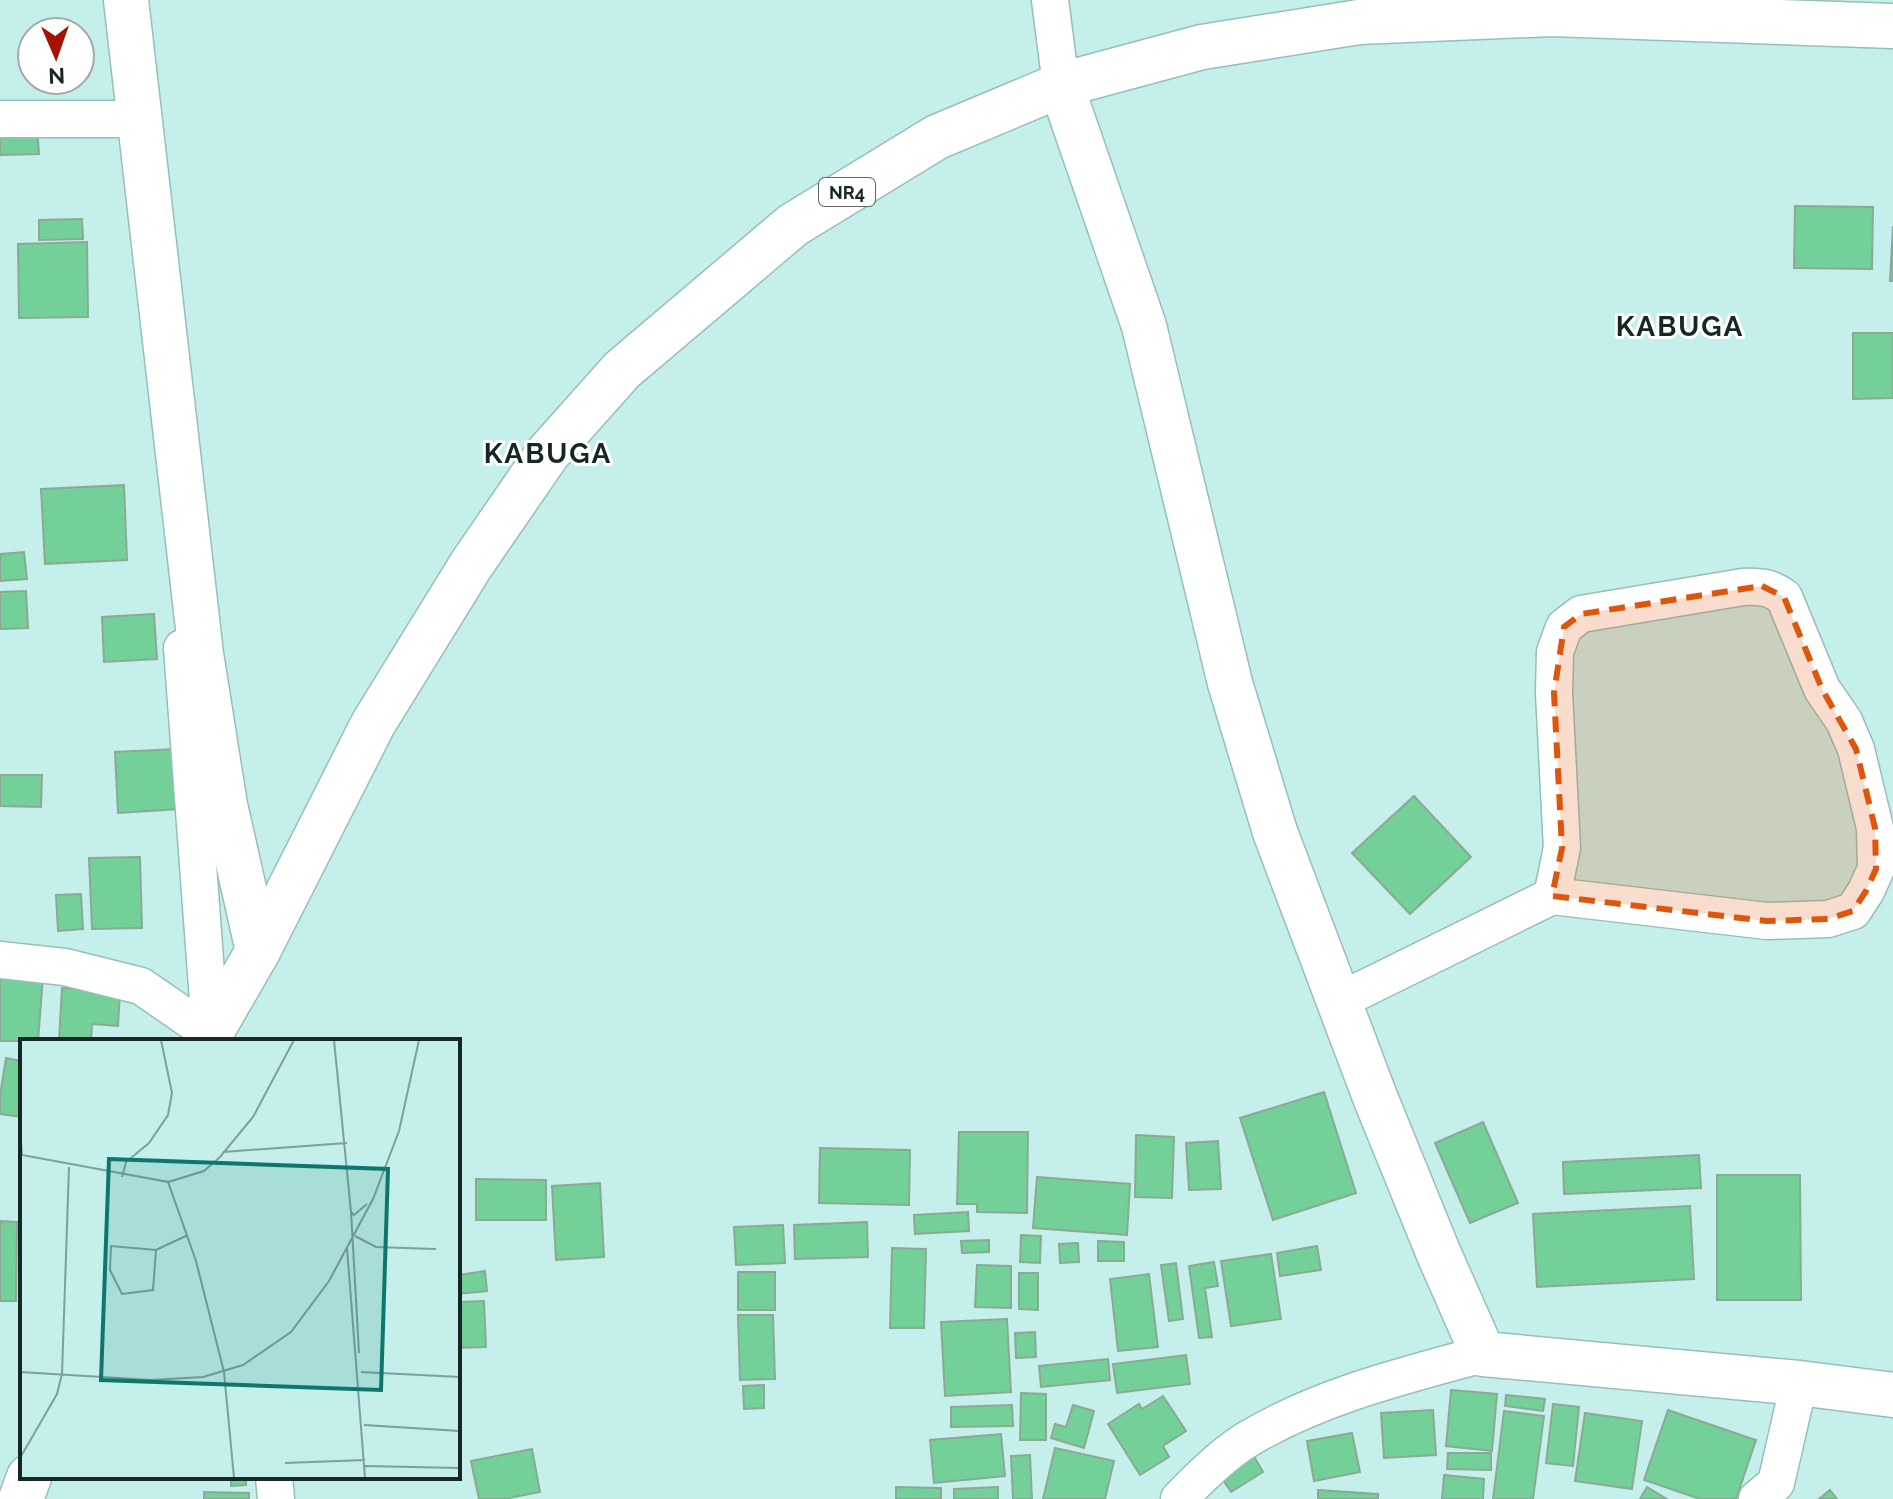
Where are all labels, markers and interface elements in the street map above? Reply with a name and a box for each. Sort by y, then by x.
north arrow [16,16,96,96]
text: N [48,63,66,89]
road number: NR4 [819,178,875,206]
district label: KABUGA [1616,310,1744,343]
district label: KABUGA [484,437,612,470]
inset map [20,1039,460,1479]

